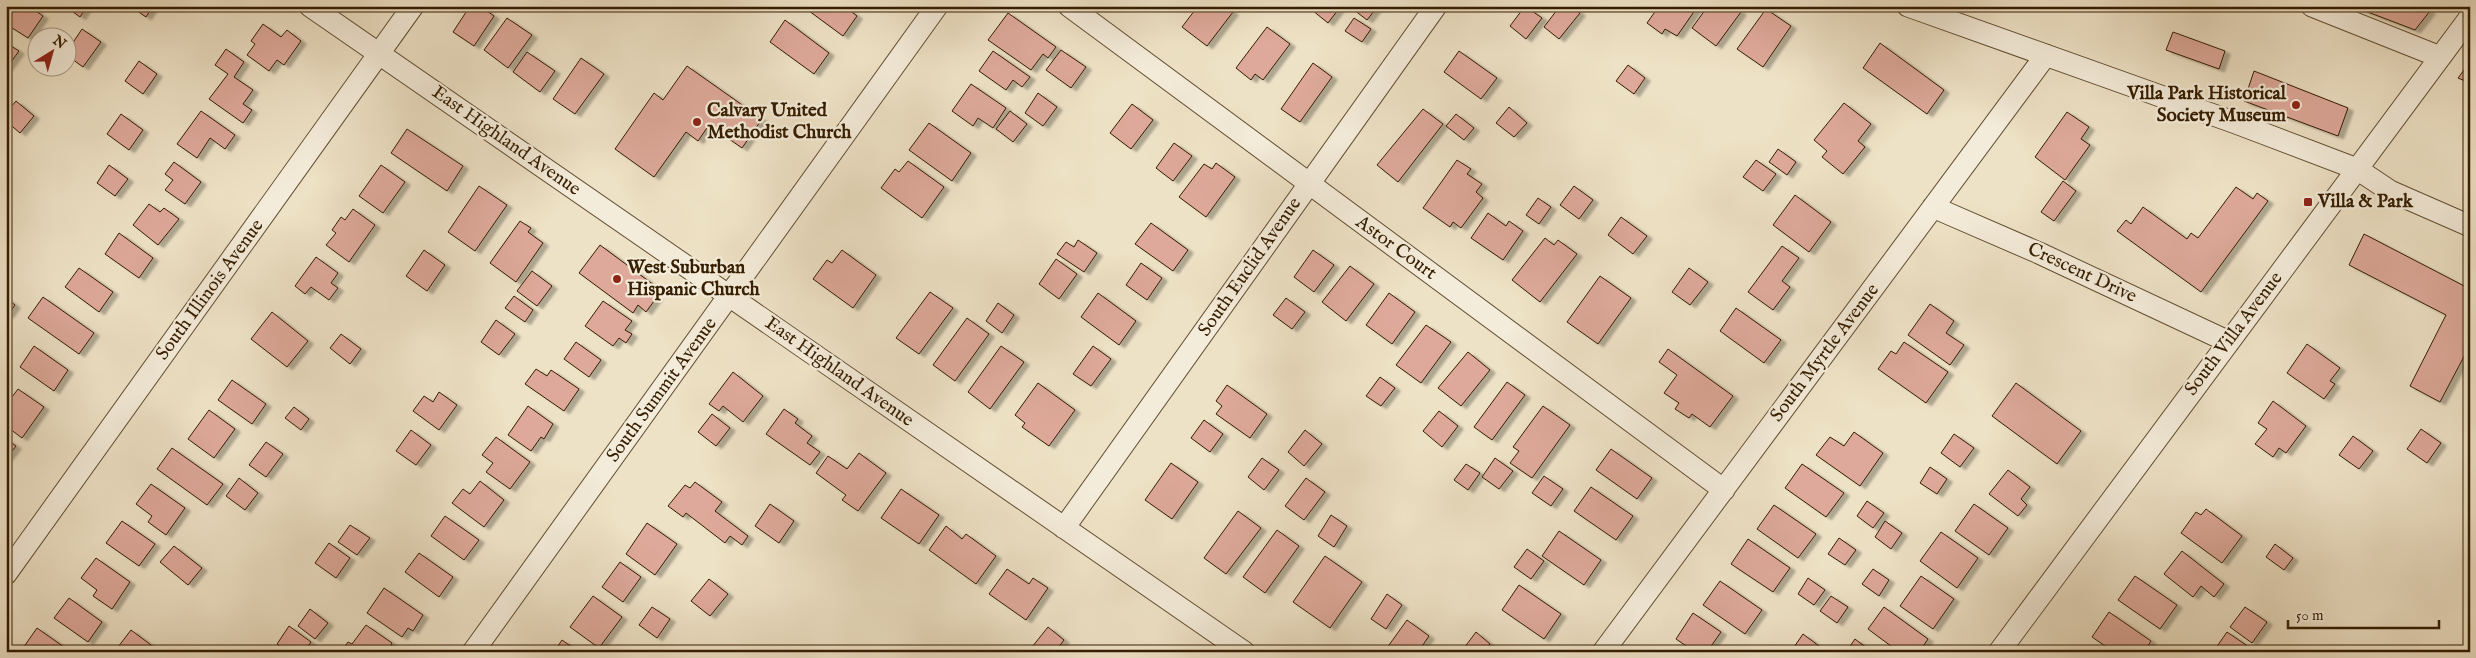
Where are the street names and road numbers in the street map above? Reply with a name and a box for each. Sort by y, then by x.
street label: East Highland Avenue [427,81,585,202]
street label: South Euclid Avenue [1193,193,1307,341]
street label: Astor Court [1350,210,1442,286]
street label: South Illinois Avenue [151,215,269,365]
street label: Crescent Drive [2024,237,2141,309]
street label: South Villa Avenue [2180,267,2289,401]
street label: South Myrtle Avenue [1765,279,1885,427]
street label: East Highland Avenue [760,312,918,433]
street label: South Summit Avenue [601,313,723,467]

